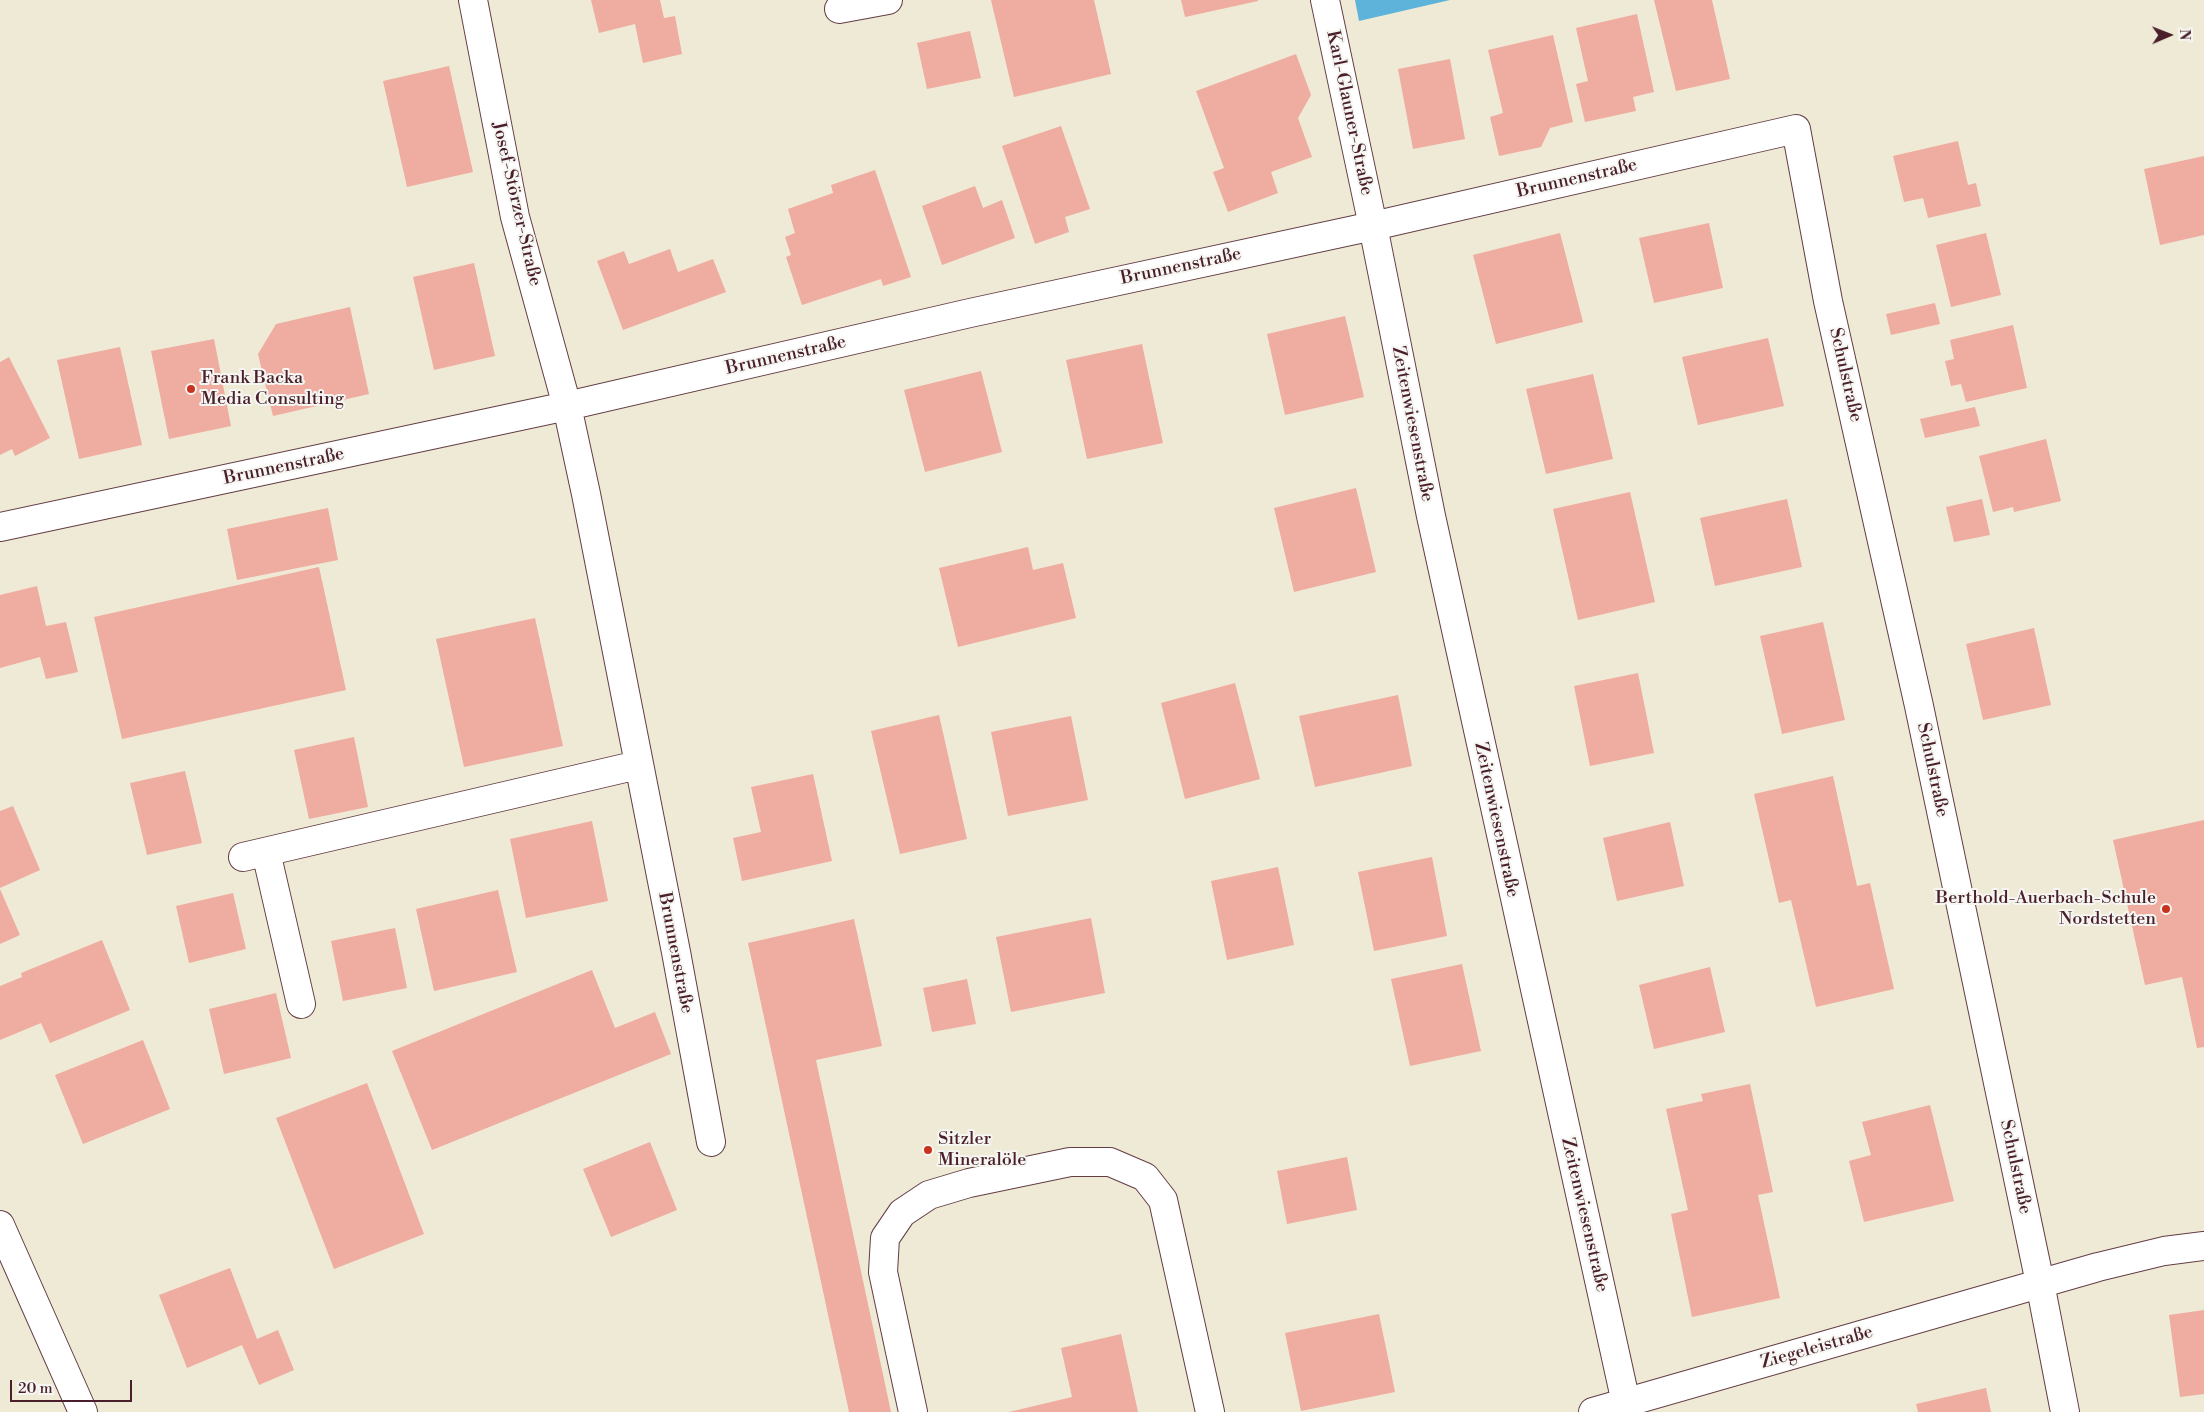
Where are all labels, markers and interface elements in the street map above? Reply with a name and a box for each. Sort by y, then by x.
north arrow [2144,10,2194,60]
street label: Karl-Glauner-Straße [1321,29,1377,197]
text: N [2175,29,2193,40]
street label: Josef-Störzer-Straße [487,120,545,288]
street label: Brunnenstraße [1515,155,1639,203]
street label: Brunnenstraße [1119,244,1243,290]
street label: Schulstraße [1824,326,1866,424]
street label: Brunnenstraße [724,332,848,380]
street label: Zeitenwiesenstraße [1386,344,1438,504]
place label: Frank Backa Media Consulting [201,368,344,410]
marker: Frank Backa Media Consulting [185,383,197,395]
street label: Brunnenstraße [222,444,346,490]
street label: Schulstraße [1911,721,1953,819]
street label: Zeitenwiesenstraße [1469,740,1523,900]
place label: Berthold-Auerbach-Schule Nordstetten [1936,888,2156,931]
street label: Brunnenstraße [653,891,697,1015]
marker: Berthold-Auerbach-Schule Nordstetten [2160,903,2172,915]
street label: Schulstraße [1994,1118,2036,1216]
place label: Sitzler Mineralöle [938,1129,1026,1172]
street label: Zeitenwiesenstraße [1556,1136,1612,1294]
marker: Sitzler Mineralöle [922,1144,934,1156]
street label: Ziegeleistraße [1758,1322,1876,1374]
scale bar [12,1370,135,1402]
text: 20 m [18,1379,53,1398]

